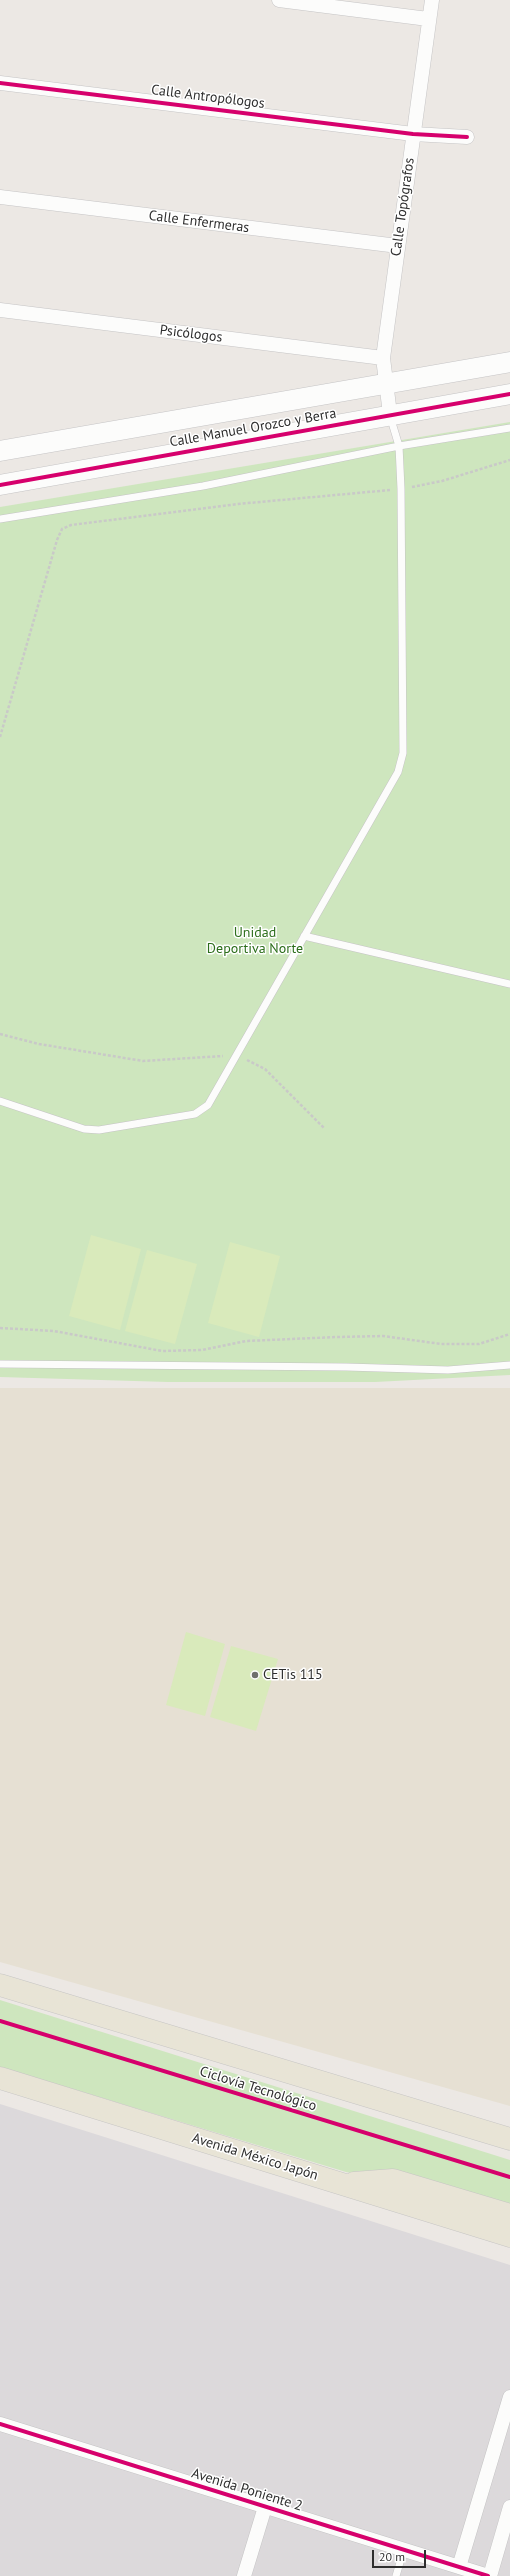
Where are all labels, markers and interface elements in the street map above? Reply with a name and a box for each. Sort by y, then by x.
street label: Calle Antropólogos [150,82,266,112]
street label: Calle Topógrafos [388,157,418,257]
street label: Calle Enfermeras [148,207,250,237]
street label: Psicólogos [159,322,223,346]
street label: Calle Manuel Orozco y Berra [168,405,338,451]
park label: Unidad Deportiva Norte [207,925,303,958]
place label: CETis 115 [263,1667,323,1683]
marker: CETis 115 [250,1670,260,1680]
street label: Ciclovía Tecnológico [197,2063,319,2115]
street label: Avenida México Japón [190,2130,320,2184]
street label: Avenida Poniente 2 [190,2465,304,2515]
scale bar [374,2542,428,2568]
text: 20 m [379,2549,405,2564]

